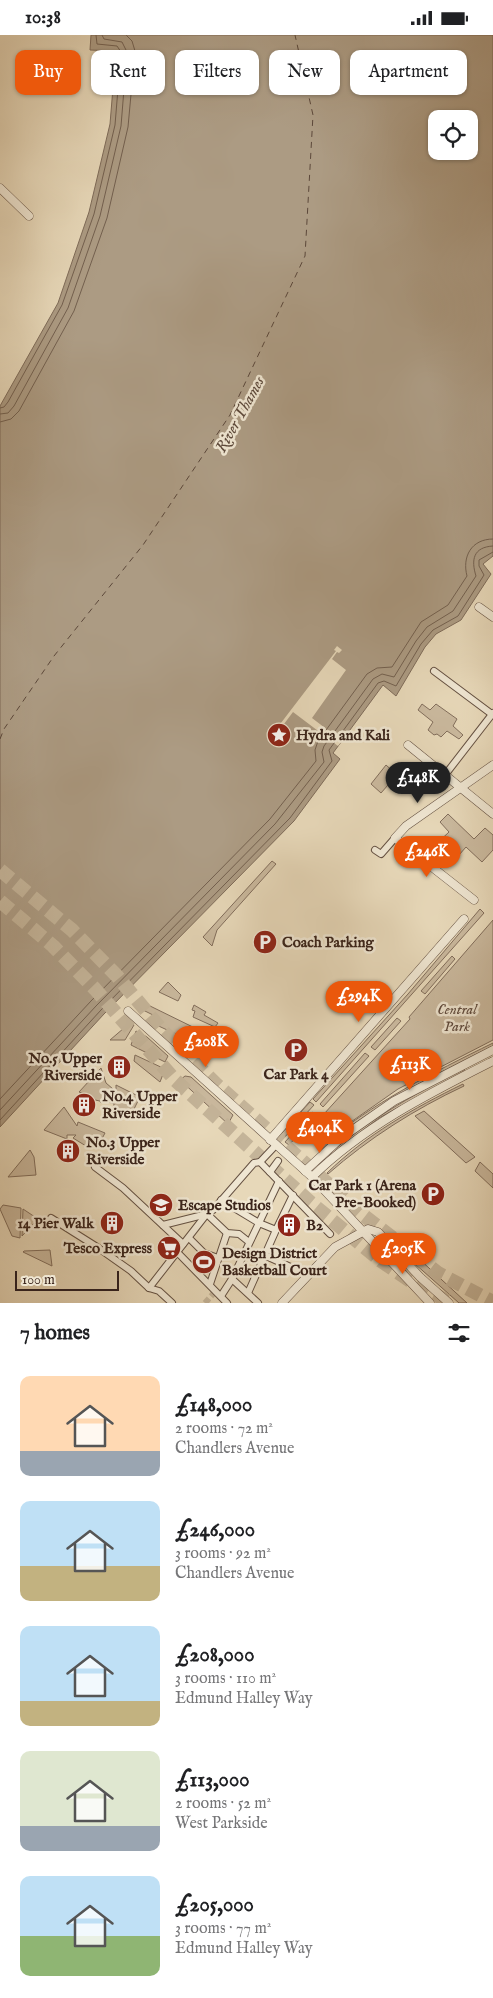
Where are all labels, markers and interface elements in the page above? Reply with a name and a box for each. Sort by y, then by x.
text: 10:38 [25,6,61,30]
chip: Buy [15,50,81,95]
chip: Rent [91,50,165,95]
chip: Filters [175,50,259,95]
chip: New [269,50,340,95]
chip: Apartment [350,50,467,95]
map controls [428,110,478,160]
button: locate [428,110,478,160]
water label: River Thames [212,373,270,456]
place icon: Hydra and Kali [266,722,292,748]
place label: Hydra and Kali [296,726,390,745]
pin: £148K [383,761,453,804]
text: £148K [397,768,439,788]
pin: £246K [392,835,462,878]
text: £246K [405,842,449,862]
parking icon: Coach Parking [252,929,278,955]
place label: Coach Parking [282,933,375,952]
pin: £294K [324,981,394,1023]
text: £294K [337,987,381,1007]
park label: Central Park [437,1000,478,1036]
pin: £208K [171,1025,241,1068]
text: £208K [184,1032,228,1052]
parking icon: Car Park 4 [283,1037,309,1063]
place label: No.5 Upper Riverside [27,1049,102,1085]
pin: £113K [375,1049,445,1091]
building icon: No.5 Upper Riverside [106,1054,132,1080]
text: £113K [390,1055,430,1075]
place label: Car Park 4 [263,1065,329,1084]
place label: No.4 Upper Riverside [101,1087,178,1123]
building icon: No.4 Upper Riverside [71,1092,97,1118]
pin: £404K [285,1111,355,1154]
text: £404K [297,1118,343,1138]
place label: No.3 Upper Riverside [85,1133,160,1169]
building icon: No.3 Upper Riverside [55,1138,81,1164]
place label: Car Park 1 (Arena Pre-Booked) [308,1176,417,1212]
parking icon: Car Park 1 (Arena Pre-Booked) [420,1181,446,1207]
school or university icon: Escape Studios [148,1192,174,1218]
place label: Escape Studios [178,1196,272,1215]
building icon: 14 Pier Walk [99,1210,125,1236]
building icon: B2 [276,1212,302,1238]
place label: 14 Pier Walk [18,1214,95,1233]
place label: B2 [306,1216,323,1235]
pin: £205K [368,1233,438,1275]
supermarket icon: Tesco Express [156,1235,182,1261]
place label: Tesco Express [63,1239,153,1258]
text: £205K [381,1239,425,1259]
place label: Design District Basketball Court [222,1244,328,1280]
sports icon: Design District Basketball Court [191,1249,217,1275]
scale bar [15,1268,119,1291]
text: 100 m [22,1271,55,1289]
icon: filters [445,1319,473,1347]
text: 7 homes [20,1320,90,1347]
text: £148,000 [175,1392,252,1419]
icon: home [60,1396,120,1456]
text: 2 rooms · 72 m² [175,1419,273,1439]
text: Chandlers Avenue [175,1439,294,1459]
text: £246,000 [175,1517,255,1544]
icon: home [60,1521,120,1581]
text: 3 rooms · 92 m² [175,1544,271,1564]
text: Chandlers Avenue [175,1564,294,1584]
text: £208,000 [175,1642,254,1669]
icon: home [60,1646,120,1706]
text: 3 rooms · 110 m² [175,1669,276,1689]
text: Edmund Halley Way [175,1689,313,1709]
text: £113,000 [175,1767,250,1794]
icon: home [60,1771,120,1831]
text: 2 rooms · 52 m² [175,1794,271,1814]
text: West Parkside [175,1814,268,1834]
text: £205,000 [175,1892,254,1919]
icon: home [60,1896,120,1956]
text: 3 rooms · 77 m² [175,1919,271,1939]
text: Edmund Halley Way [175,1939,313,1959]

